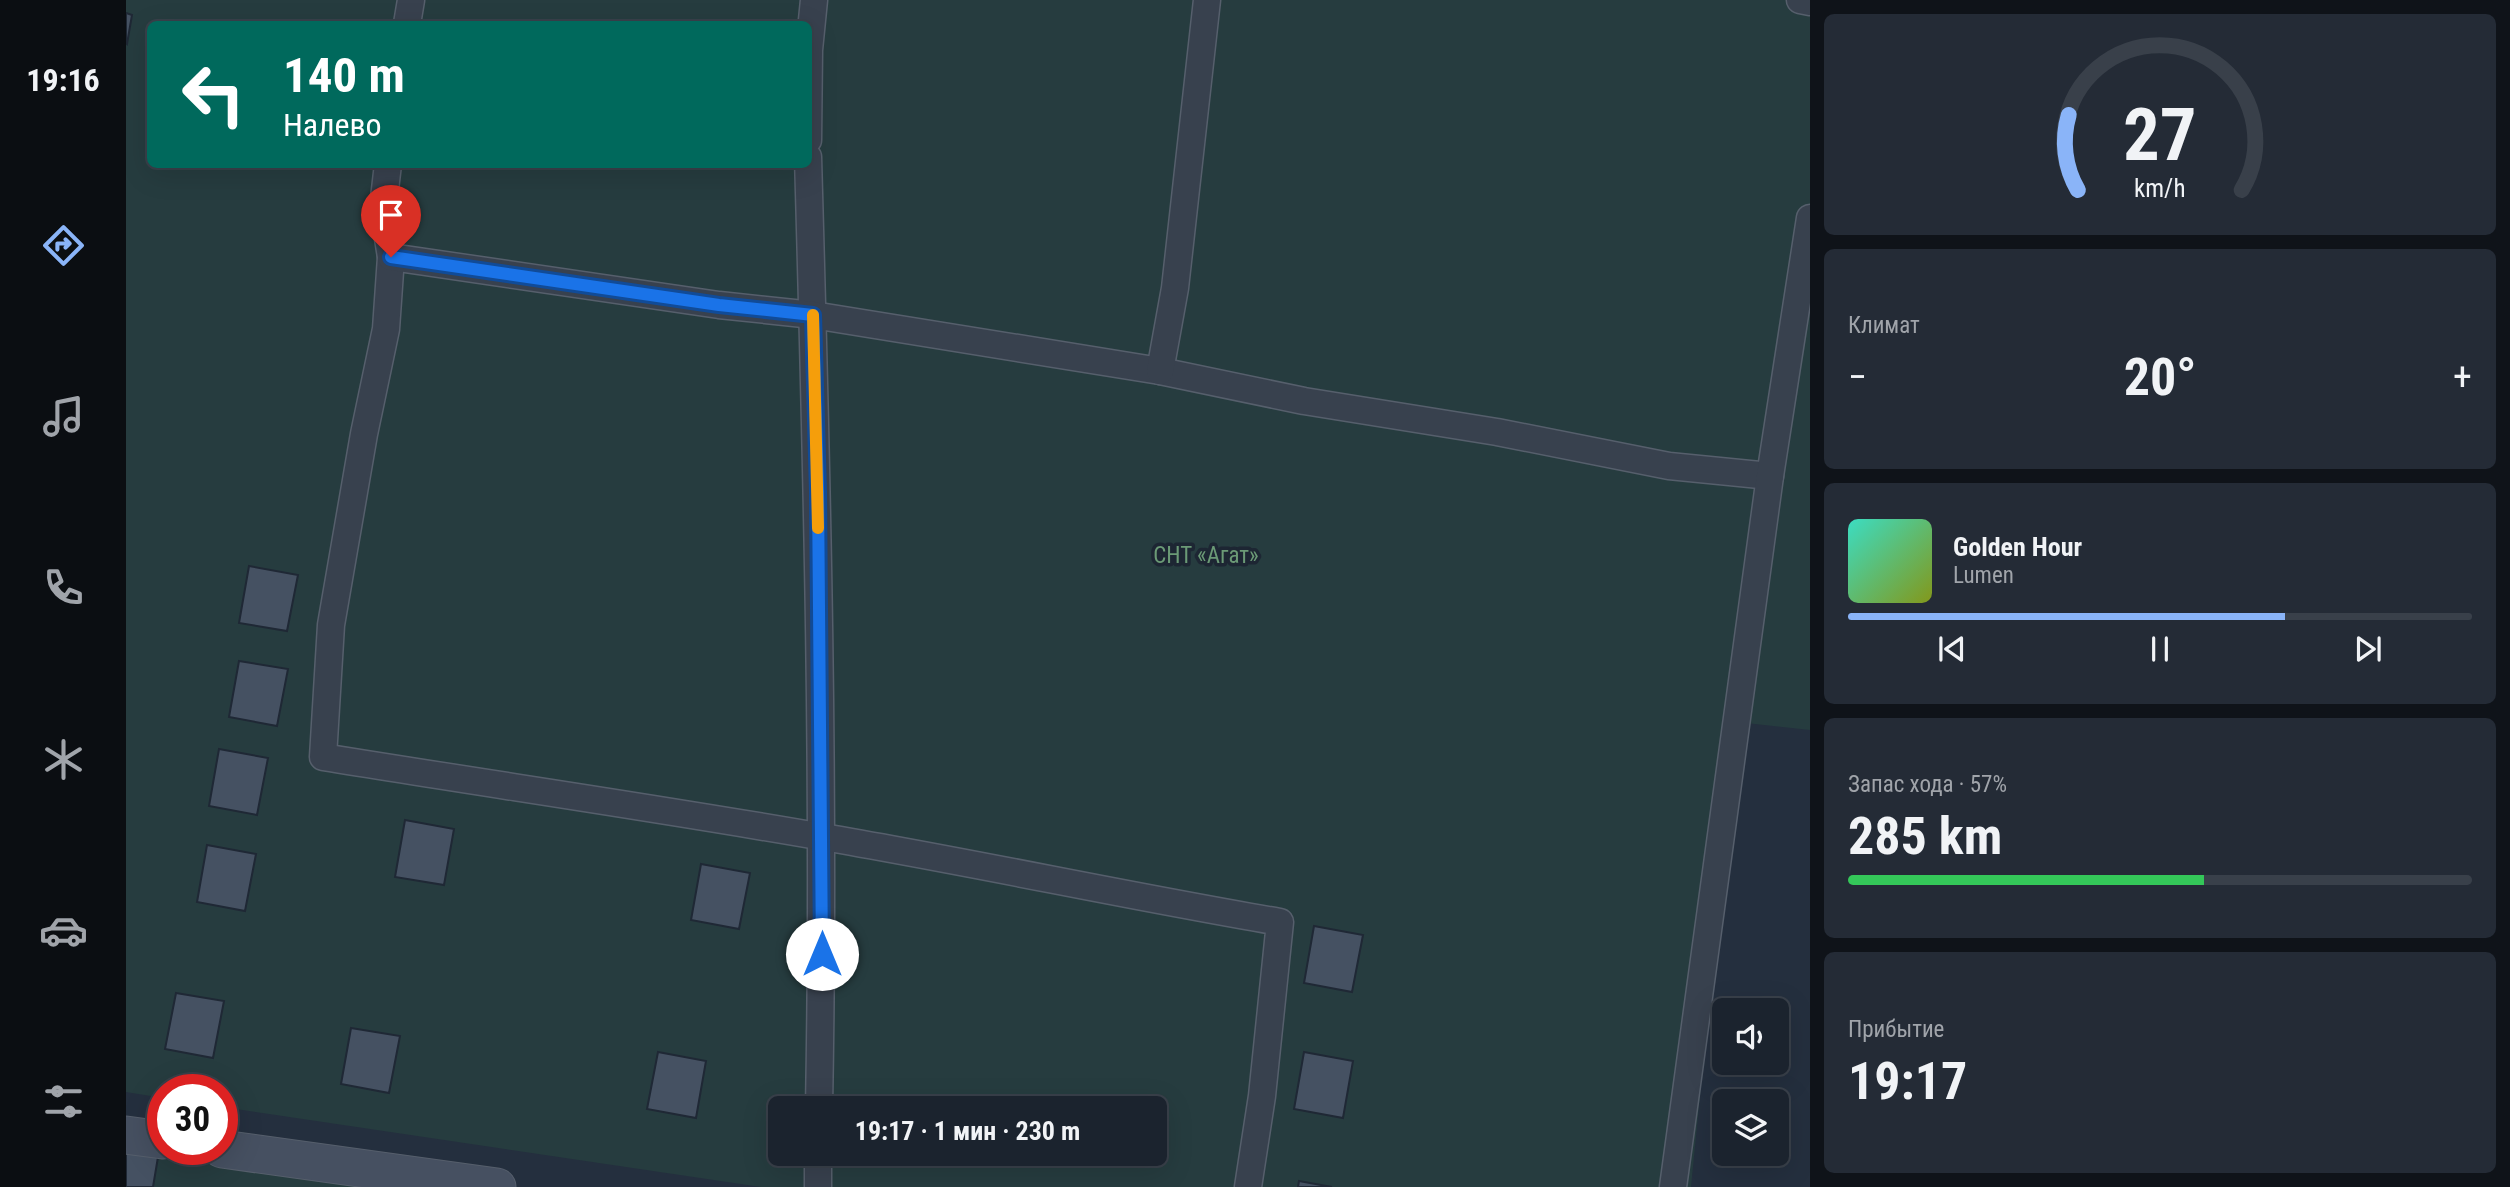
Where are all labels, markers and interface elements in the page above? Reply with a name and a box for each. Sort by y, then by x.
text: 140 m [283,47,405,104]
icon: left [168,49,259,140]
text: 19:16 [26,61,100,99]
text: 27 [2123,93,2197,179]
text: Налево [283,106,382,144]
text: km/h [2134,174,2186,203]
pin [361,185,421,257]
icon: arrive [372,196,410,234]
icon: directions [39,221,88,270]
text: Климат [1848,312,1920,339]
text: 20° [2124,347,2196,408]
text: − [1848,355,1867,399]
text: + [2453,355,2472,399]
icon: music [39,392,88,441]
text: Golden Hour [1953,532,2082,562]
park label: СНТ «Агат» [1153,542,1259,569]
text: Lumen [1953,562,2014,589]
icon: phone [39,563,88,612]
icon: previous [1933,630,1971,668]
icon: pause [2141,630,2179,668]
icon: next [2349,630,2387,668]
icon: climate [39,735,88,784]
text: Запас хода · 57% [1848,771,2007,798]
text: 285 km [1848,806,2002,867]
icon: car [39,906,88,955]
position arrow [785,917,859,991]
map controls [1712,998,1789,1166]
button: sound [1712,998,1789,1075]
text: Прибытие [1848,1016,1944,1043]
text: 19:17 [1848,1051,1967,1112]
speed limit sign: 30 [147,1074,238,1165]
icon: filters [39,1077,88,1126]
button: layers [1712,1089,1789,1166]
text: 19:17 · 1 мин · 230 m [855,1116,1080,1146]

